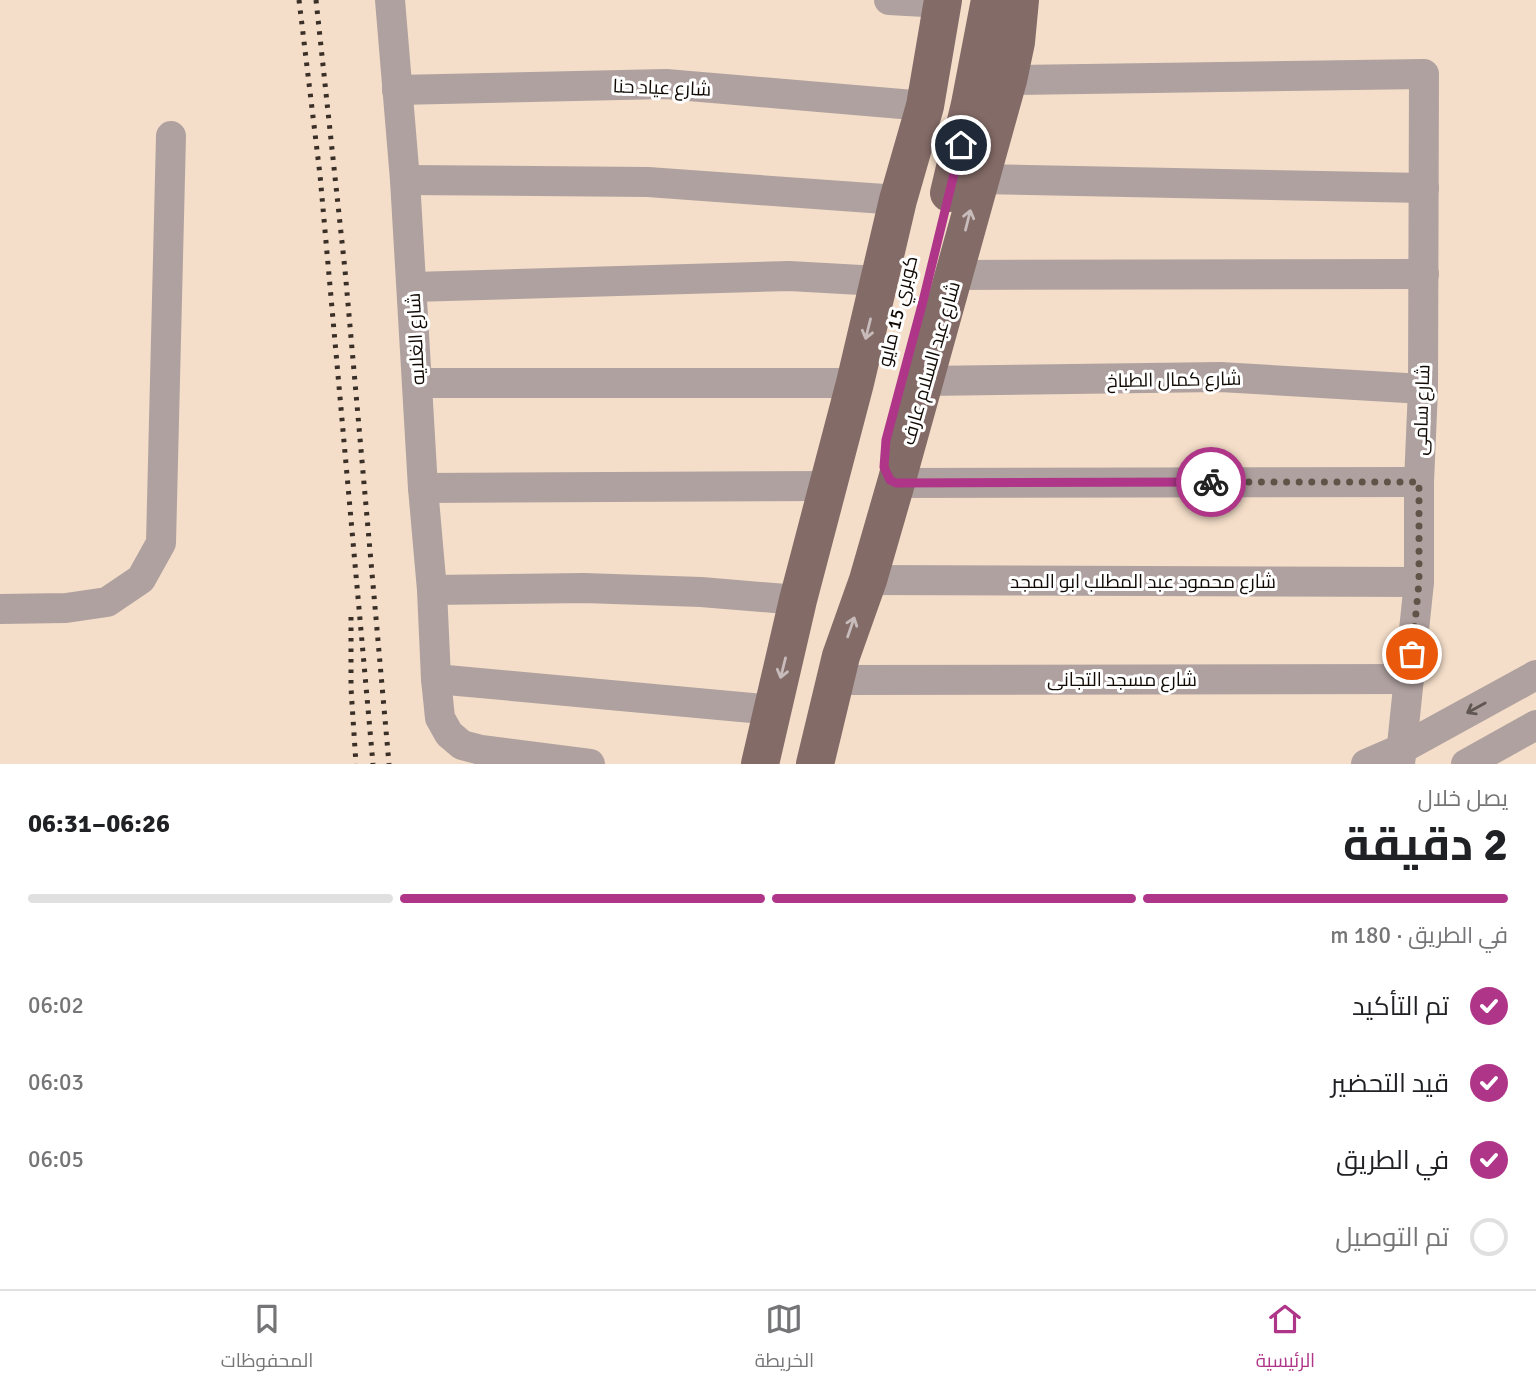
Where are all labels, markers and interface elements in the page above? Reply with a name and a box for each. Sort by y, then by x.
street label: شارع عياد حنا [612,74,712,103]
pin [931,115,991,175]
icon: home [942,126,980,164]
one-way arrow [962,209,975,232]
street label: كوبري 15 مايو [873,253,925,370]
street label: شارع عبد السلام عارف [896,279,967,448]
street label: شارع الغلايه [402,292,431,386]
one-way arrow [861,317,874,340]
street label: شارع سامى [1408,364,1437,456]
street label: شارع كمال الطباخ [1106,367,1242,394]
courier [1176,447,1246,517]
icon: bike [1192,463,1230,501]
street label: شارع محمود عبد المطلب ابو المجد [1010,570,1276,595]
one-way arrow [846,617,858,639]
pin [1382,624,1442,684]
icon: bag [1393,635,1431,673]
one-way arrow [776,657,789,679]
street label: شارع مسجد التجانى [1047,668,1197,693]
one-way arrow [1466,702,1487,715]
text: يصل خلال [1418,784,1508,813]
text: 06:26–06:31 [28,808,170,840]
text: 2 دقيقة [1343,817,1508,873]
text: في الطريق · 180 m [1330,921,1508,950]
icon: check [1470,987,1508,1025]
text: 06:02 [28,991,84,1020]
text: تم التأكيد [1352,991,1449,1023]
icon: check [1470,1064,1508,1102]
text: 06:03 [28,1068,84,1097]
text: قيد التحضير [1331,1068,1449,1100]
icon: check [1470,1141,1508,1179]
text: 06:05 [28,1145,84,1174]
text: في الطريق [1336,1145,1449,1177]
text: تم التوصيل [1335,1222,1449,1254]
tab: المحفوظات [221,1300,313,1378]
tab: الخريطة [755,1300,814,1378]
tab: الرئيسية [1256,1300,1315,1378]

